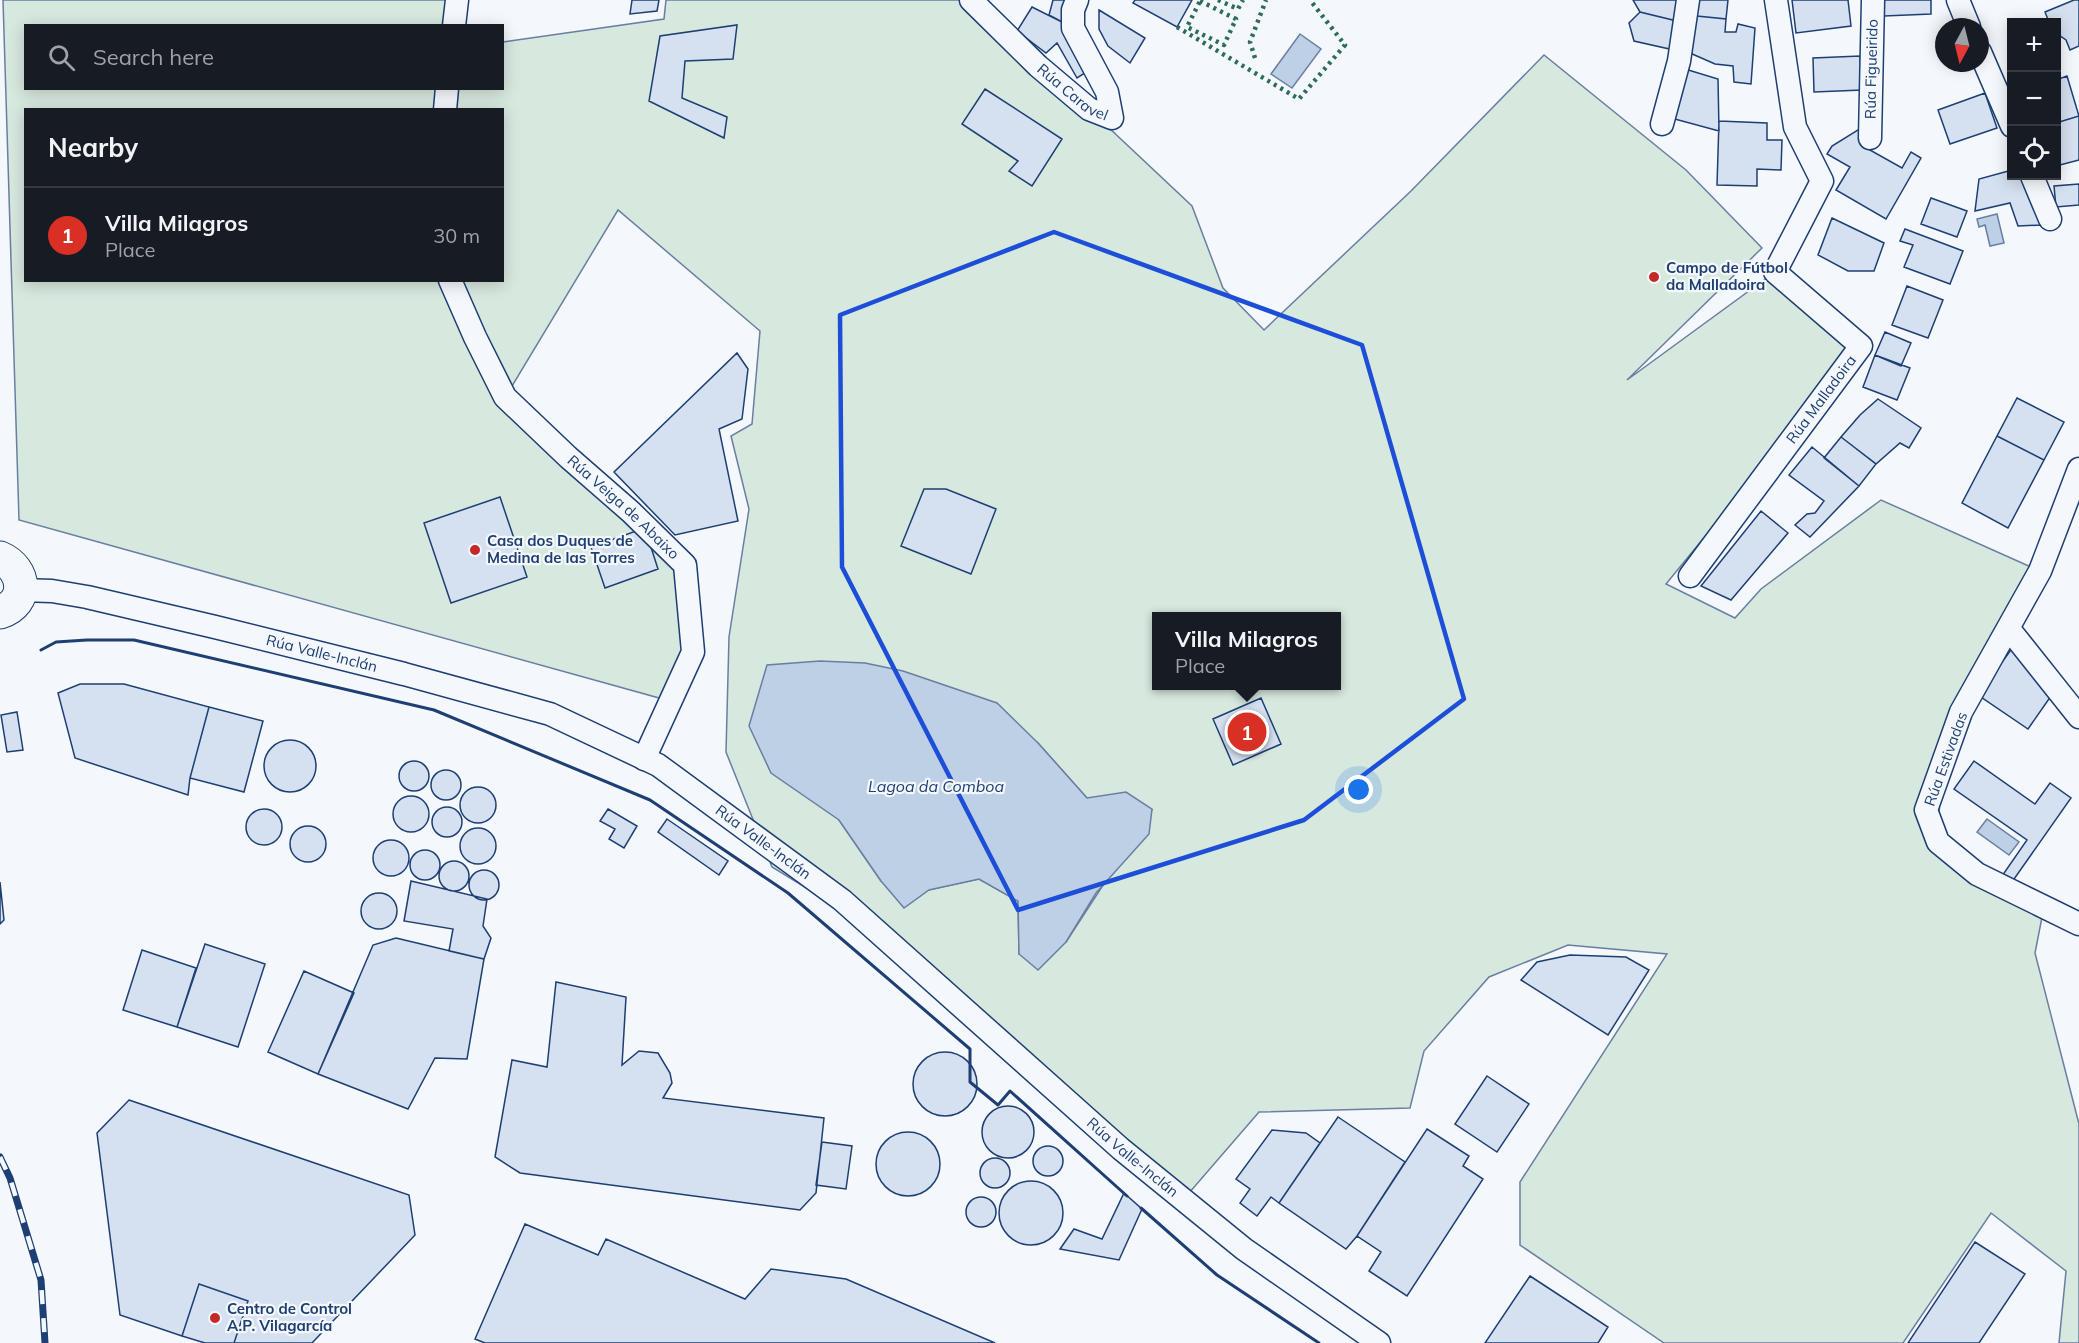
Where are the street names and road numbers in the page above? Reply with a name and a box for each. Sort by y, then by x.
street label: Rúa Figueirido [1860,19,1882,119]
street label: Rúa Caravel [1033,59,1111,125]
street label: Rúa Malladoira [1782,351,1860,447]
street label: Rúa Veiga de Abaixo [564,451,684,563]
street label: Rúa Valle-Inclán [264,630,380,676]
street label: Rúa Estivadas [1920,709,1971,809]
street label: Rúa Valle-Inclán [712,800,815,883]
street label: Rúa Valle-Inclán [1083,1113,1183,1201]

